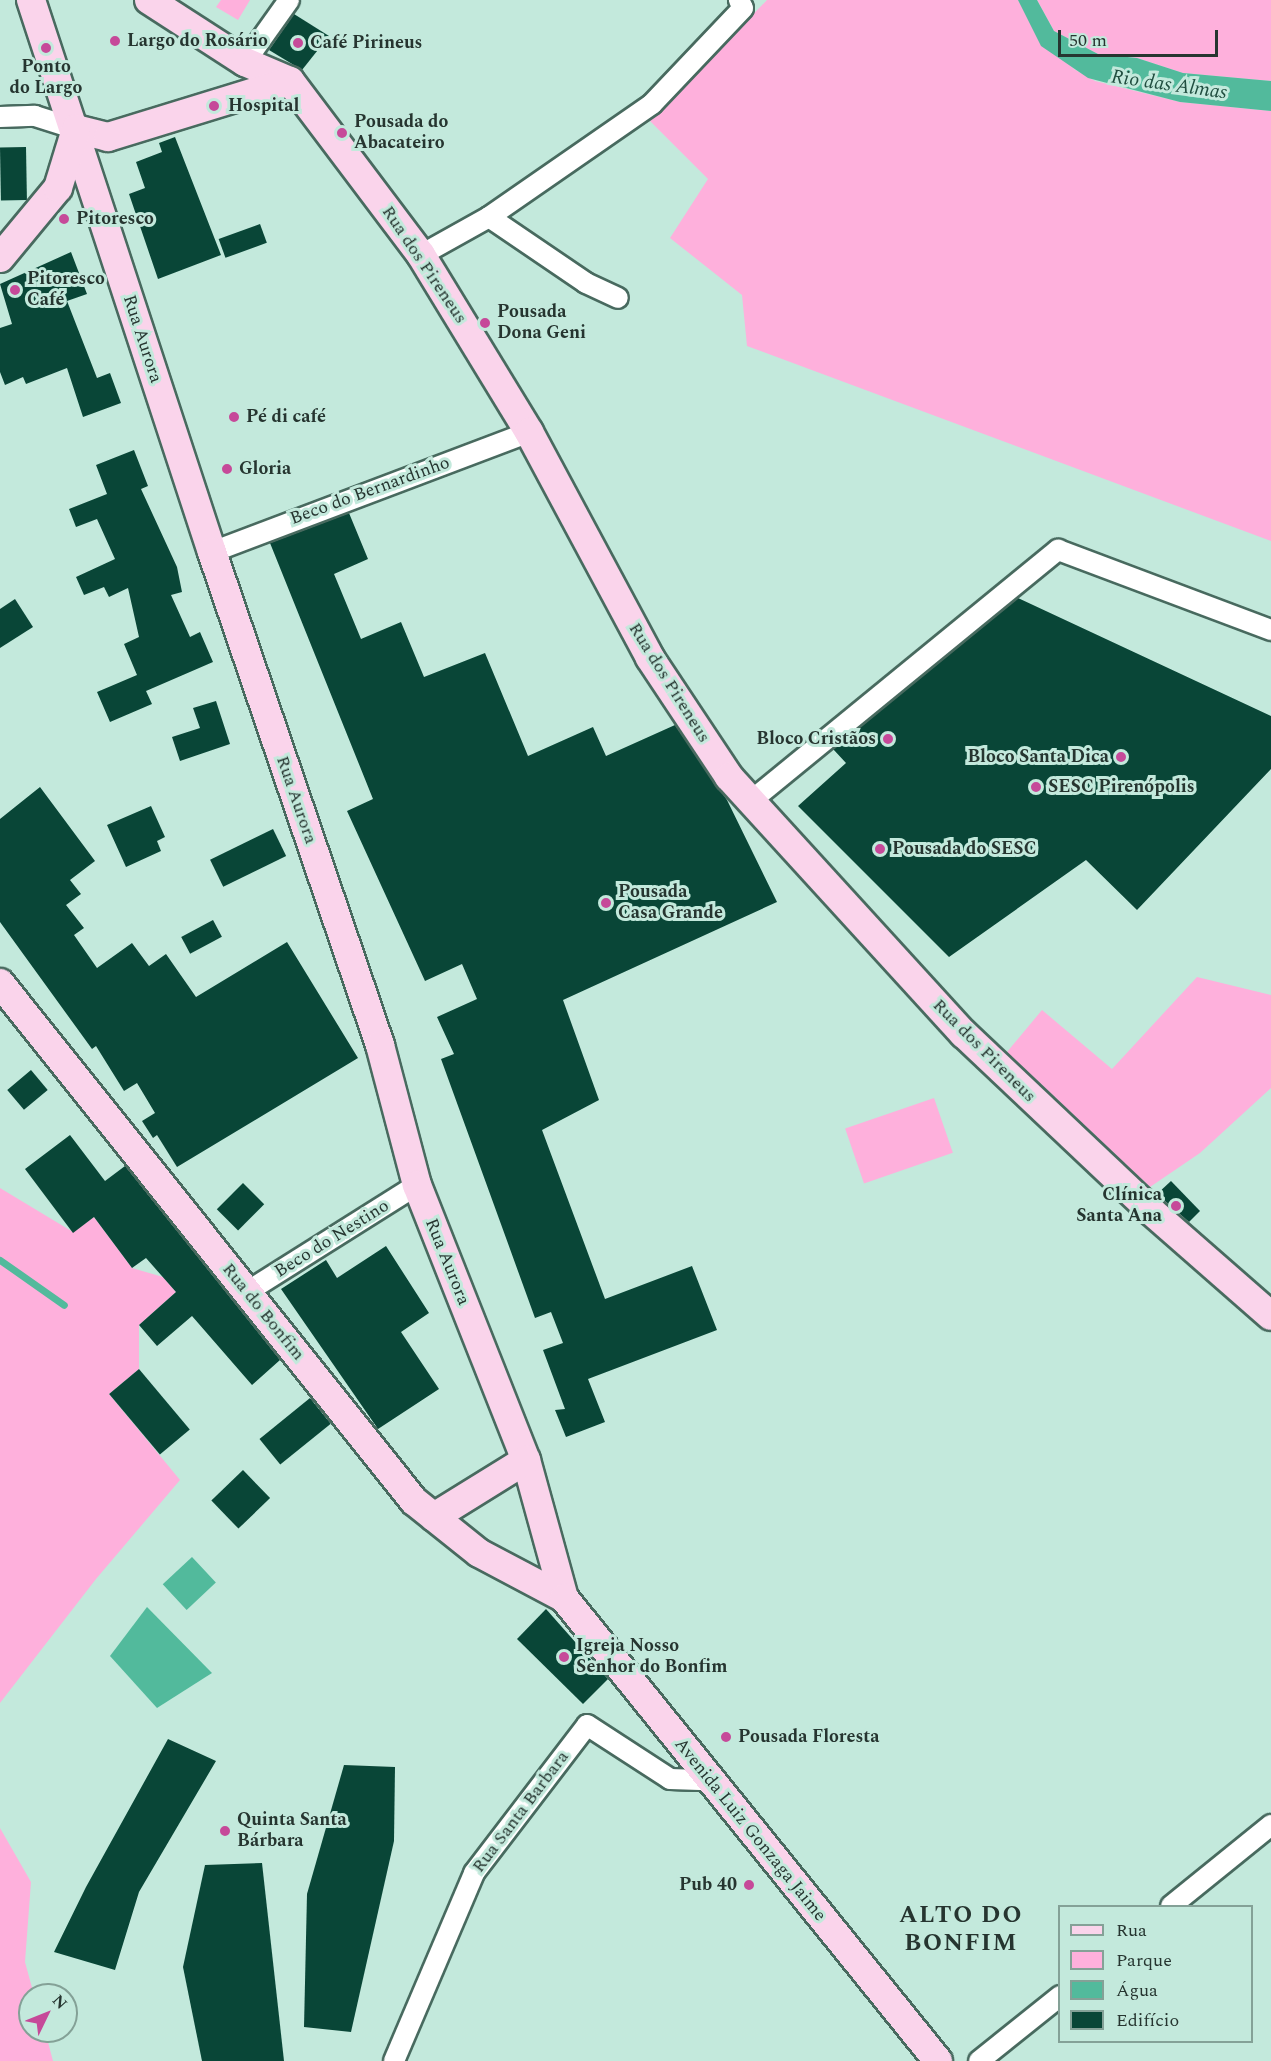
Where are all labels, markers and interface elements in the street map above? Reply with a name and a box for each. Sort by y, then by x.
scale bar [1061,18,1222,56]
text: 50 m [1069,27,1107,54]
place label: Largo do Rosário [127,30,268,52]
place label: Café Pirineus [310,32,422,54]
marker: Largo do Rosário [108,34,122,48]
marker: Café Pirineus [291,36,305,50]
marker: Ponto do Largo [39,41,53,55]
place label: Ponto do Largo [10,57,82,100]
water label: Rio das Almas [1110,65,1228,105]
place label: Hospital [228,95,299,117]
marker: Hospital [205,97,223,115]
place label: Pousada do Abacateiro [354,112,448,154]
marker: Pousada do Abacateiro [335,126,349,140]
street label: Rua dos Pireneus [377,202,471,328]
place label: Pitoresco [76,208,154,230]
marker: Pitoresco [57,212,71,226]
place label: Pitoresco Café [27,269,105,312]
marker: Pitoresco Café [8,283,22,297]
street label: Rua Aurora [118,292,166,386]
place label: Pousada Dona Geni [497,302,586,344]
marker: Pousada Dona Geni [478,316,492,330]
place label: Pé di café [246,406,326,428]
marker: Pé di café [227,410,241,424]
street label: Beco do Bernardinho [287,452,453,530]
place label: Gloria [239,458,291,480]
marker: Gloria [220,462,234,476]
street label: Rua dos Pireneus [623,619,715,747]
place label: Bloco Cristãos [756,728,876,750]
marker: Bloco Cristãos [881,732,895,746]
place label: Bloco Santa Dica [967,746,1109,768]
marker: Bloco Santa Dica [1114,750,1128,764]
street label: Rua Aurora [271,753,321,847]
place label: SESC Pirenópolis [1048,776,1195,798]
marker: SESC Pirenópolis [1029,780,1043,794]
place label: Pousada do SESC [892,838,1037,860]
marker: Pousada do SESC [873,842,887,856]
place label: Pousada Casa Grande [618,882,723,924]
marker: Pousada Casa Grande [599,896,613,910]
street label: Rua dos Pireneus [928,995,1040,1107]
place label: Clínica Santa Ana [1076,1185,1162,1228]
street label: Beco do Nestino [271,1195,393,1283]
marker: Clínica Santa Ana [1167,1197,1185,1215]
street label: Rua Aurora [420,1216,474,1308]
street label: Rua do Bonfim [217,1259,309,1365]
place label: Igreja Nosso Senhor do Bonfim [576,1636,727,1678]
marker: Igreja Nosso Senhor do Bonfim [557,1650,571,1664]
place label: Pousada Floresta [738,1726,879,1748]
marker: Pousada Floresta [719,1730,733,1744]
street label: Avenida Luiz Gonzaga Jaime [669,1734,831,1926]
street label: Rua Santa Barbara [468,1747,574,1877]
place label: Quinta Santa Bárbara [237,1810,347,1852]
marker: Quinta Santa Bárbara [218,1824,232,1838]
place label: Pub 40 [679,1874,737,1896]
marker: Pub 40 [742,1878,756,1892]
district label: ALTO DO BONFIM [899,1902,1023,1958]
legend [1058,1905,1253,2043]
text: Rua [1116,1917,1147,1944]
text: Parque [1116,1947,1172,1974]
text: Água [1116,1977,1158,2004]
north arrow [18,1983,78,2043]
text: N [46,1989,73,2015]
text: Edifício [1116,2007,1179,2034]

